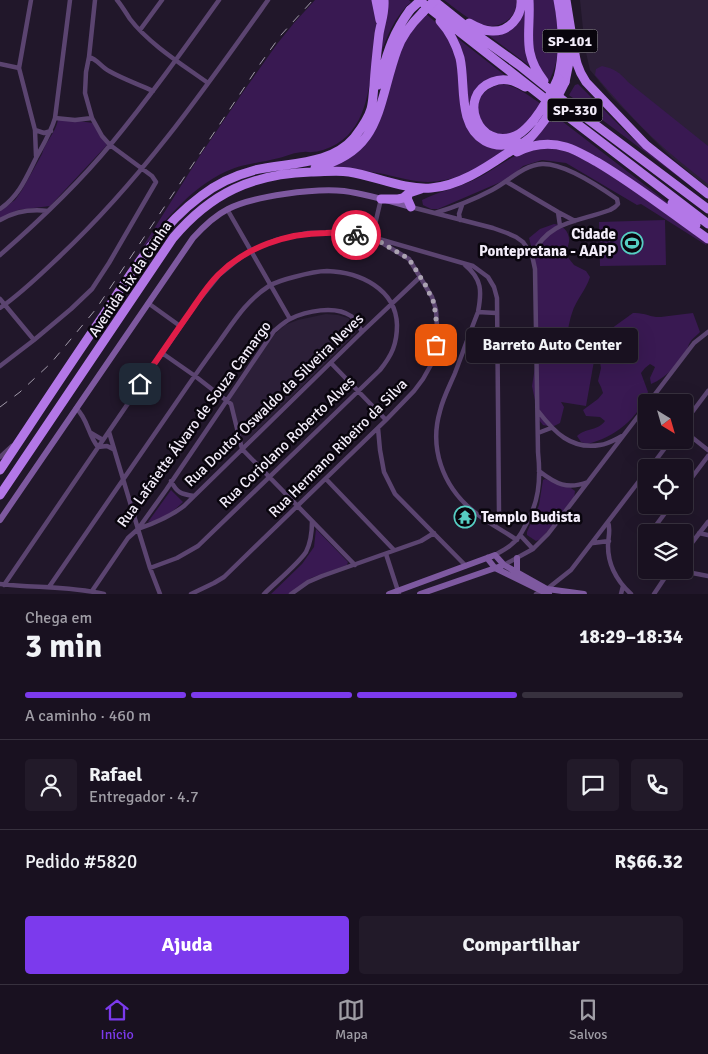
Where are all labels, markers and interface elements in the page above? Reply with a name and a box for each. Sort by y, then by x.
road number: SP-101 [542,29,598,52]
road number: SP-330 [548,98,602,122]
courier [331,210,381,260]
street label: Avenida Lix da Cunha [85,218,175,340]
icon: bike [342,221,370,249]
place label: Cidade Pontepretana - AAPP [479,225,616,260]
sports icon: Cidade Pontepretana - AAPP [620,231,644,255]
street label: Rua Doutor Oswaldo da Silveira Neves [181,309,367,490]
street label: Rua Lafaiette Álvaro de Souza Camargo [112,317,275,531]
pin [415,324,457,366]
callout: Barreto Auto Center [466,328,638,362]
icon: bag [422,331,450,359]
text: Barreto Auto Center [482,335,622,355]
pin [119,363,161,405]
icon: home [126,370,154,398]
street label: Rua Coriolano Roberto Alves [215,372,359,512]
street label: Rua Hermano Ribeiro da Silva [265,375,411,521]
north arrow [638,394,692,449]
map controls [638,394,693,579]
button: locate [638,459,693,514]
temple icon: Templo Budista [453,505,477,529]
place label: Templo Budista [481,508,581,526]
button: layers [638,524,693,579]
text: Chega em [25,608,92,628]
text: 18:29–18:34 [579,625,683,649]
text: 3 min [25,627,102,666]
text: A caminho · 460 m [25,706,151,726]
button: person [25,759,77,811]
button: chat [567,759,619,811]
button: phone [631,759,683,811]
text: Rafael [89,763,142,787]
text: Entregador · 4.7 [89,787,199,807]
text: Pedido #5820 [25,850,137,874]
text: R$66.32 [615,850,683,874]
button: Ajuda [25,916,349,974]
button: Compartilhar [359,916,683,974]
tab: Início [101,996,134,1043]
tab: Mapa [335,996,368,1043]
tab: Salvos [569,996,607,1043]

